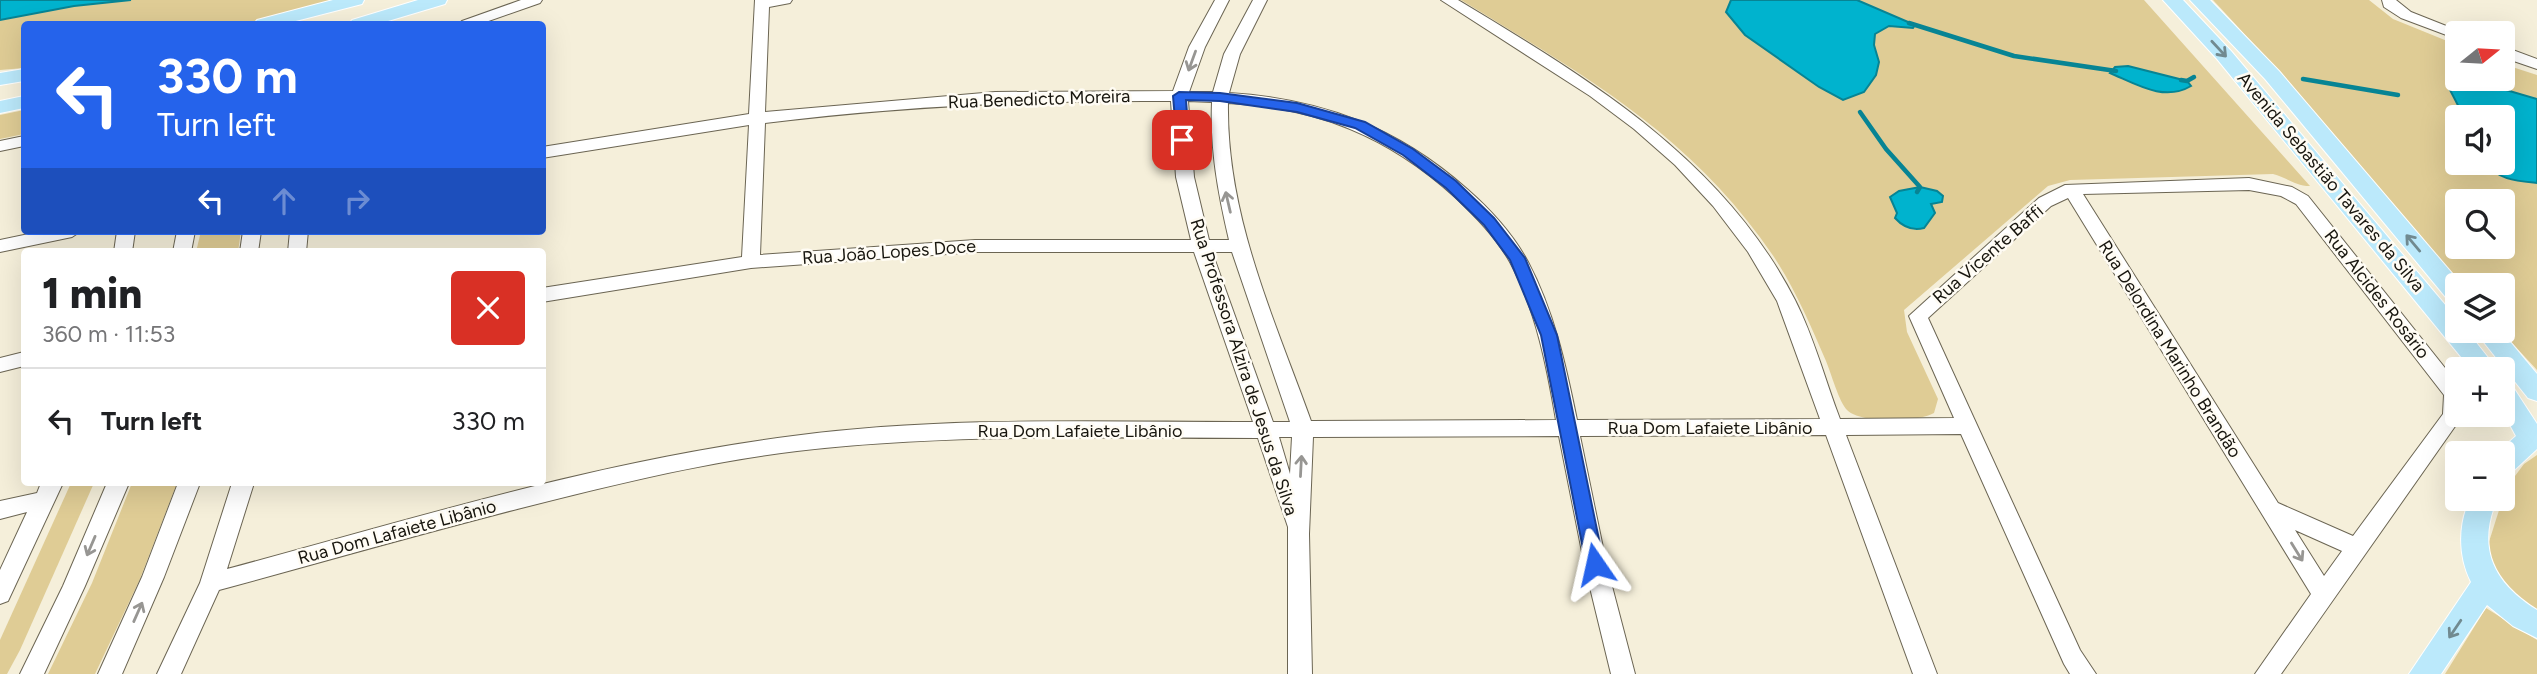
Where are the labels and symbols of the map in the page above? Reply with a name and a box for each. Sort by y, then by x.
north arrow [2445,21,2515,91]
one-way arrow [2210,40,2227,57]
one-way arrow [1185,49,1197,71]
street label: Avenida Sebastião Tavares da Silva [2233,68,2429,296]
street label: Rua Benedicto Moreira [947,85,1131,113]
pin [1152,110,1212,170]
one-way arrow [1221,191,1234,214]
street label: Rua Vicente Baffi [1928,200,2048,308]
street label: Rua Professora Alzira de Jesus da Silva [1186,216,1302,518]
street label: Rua Alcides Rosário [2320,225,2434,363]
street label: Rua João Lopes Doce [801,235,977,269]
one-way arrow [2405,235,2421,253]
street label: Rua Delordina Marinho Brandão [2094,236,2246,462]
street label: Rua Dom Lafaiete Libânio [1608,417,1812,439]
street label: Rua Dom Lafaiete Libânio [978,420,1182,442]
one-way arrow [1295,455,1308,478]
street label: Rua Dom Lafaiete Libânio [295,495,499,569]
position arrow [1558,527,1632,601]
one-way arrow [84,535,97,556]
one-way arrow [2290,541,2304,561]
one-way arrow [132,601,145,623]
one-way arrow [2448,619,2462,638]

